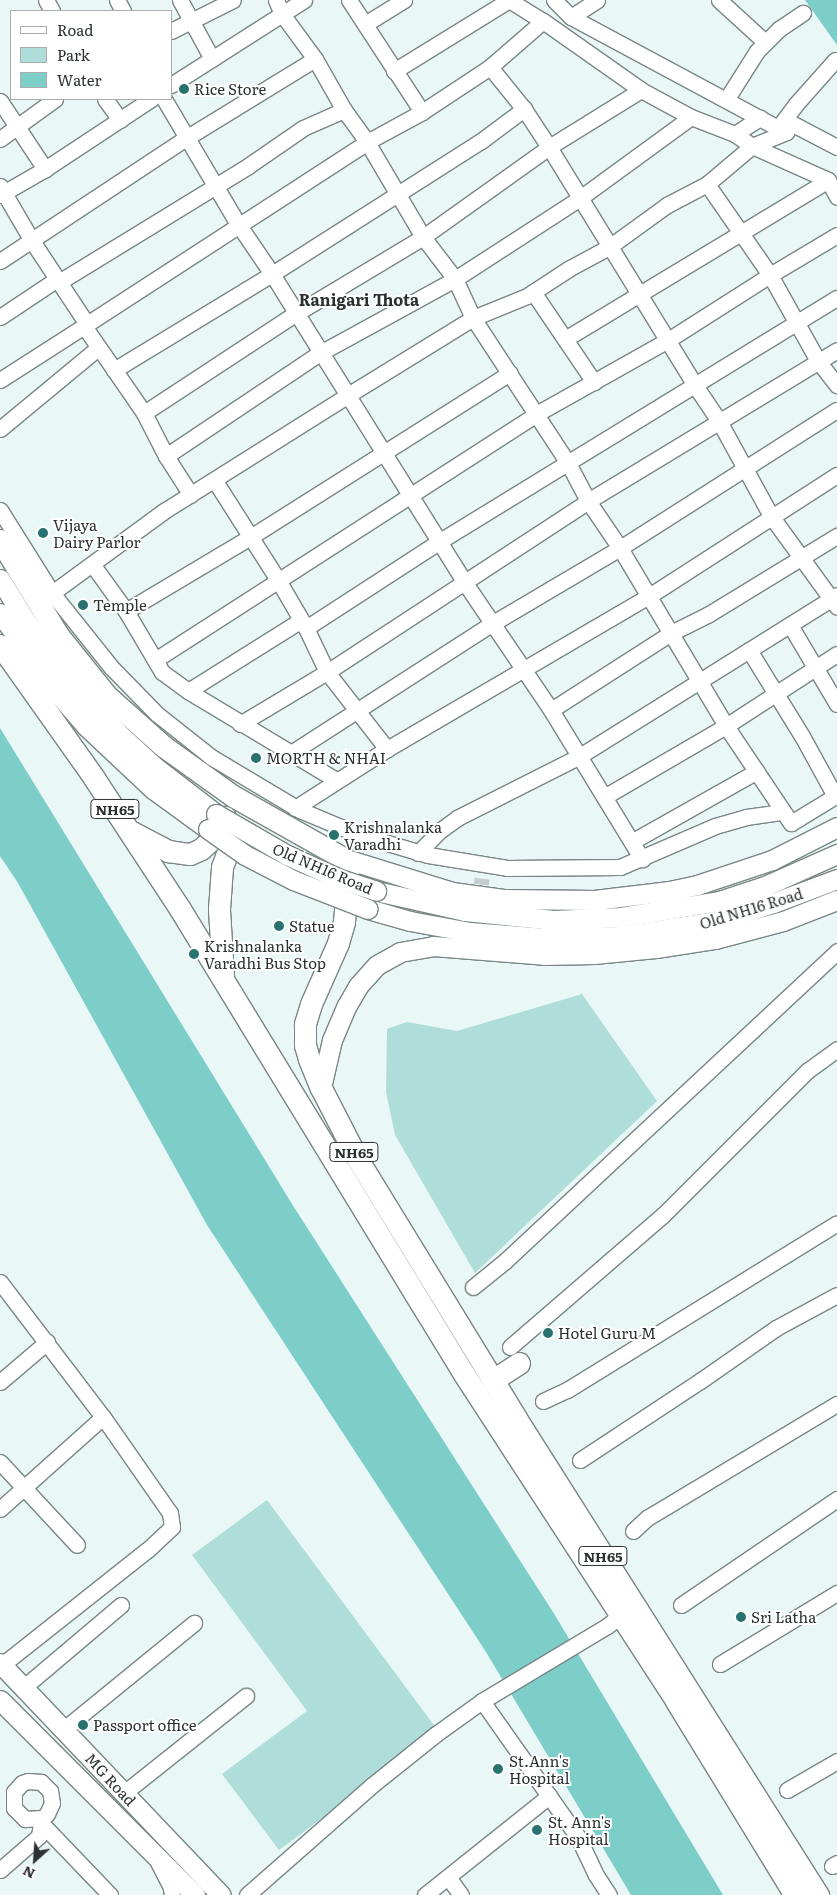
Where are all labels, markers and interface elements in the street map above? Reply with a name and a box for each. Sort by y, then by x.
legend [10,10,172,100]
text: Road [57,18,93,41]
text: Park [57,43,90,66]
text: Water [57,68,102,91]
place label: Rice Store [194,80,266,98]
marker: Rice Store [178,83,190,95]
district label: Ranigari Thota [299,289,419,309]
place label: Vijaya Dairy Parlor [53,515,141,550]
marker: Vijaya Dairy Parlor [37,527,49,539]
place label: Temple [93,596,147,614]
marker: Temple [77,599,89,611]
place label: MORTH & NHAI [266,749,386,767]
marker: MORTH & NHAI [250,752,262,764]
road number: NH65 [90,798,140,821]
place label: Krishnalanka Varadhi [344,817,442,852]
marker: Krishnalanka Varadhi [328,829,340,841]
street label: Old NH16 Road [270,839,376,897]
street label: Old NH16 Road [697,884,805,932]
place label: Statue [289,917,335,935]
marker: Statue [273,920,285,932]
place label: Krishnalanka Varadhi Bus Stop [204,936,326,971]
marker: Krishnalanka Varadhi Bus Stop [188,948,200,960]
road number: NH65 [329,1140,379,1164]
place label: Hotel Guru M [558,1324,656,1342]
marker: Hotel Guru M [542,1327,554,1339]
road number: NH65 [578,1544,628,1568]
place label: Sri Latha [751,1608,816,1626]
marker: Sri Latha [735,1611,747,1623]
place label: Passport office [93,1716,196,1734]
marker: Passport office [77,1719,89,1731]
street label: MG Road [82,1749,140,1809]
place label: St.Ann's Hospital [509,1751,570,1786]
marker: St.Ann's Hospital [491,1762,505,1776]
place label: St. Ann's Hospital [548,1812,611,1847]
marker: St. Ann's Hospital [530,1823,544,1837]
north arrow [10,1835,60,1885]
text: N [19,1862,38,1885]

